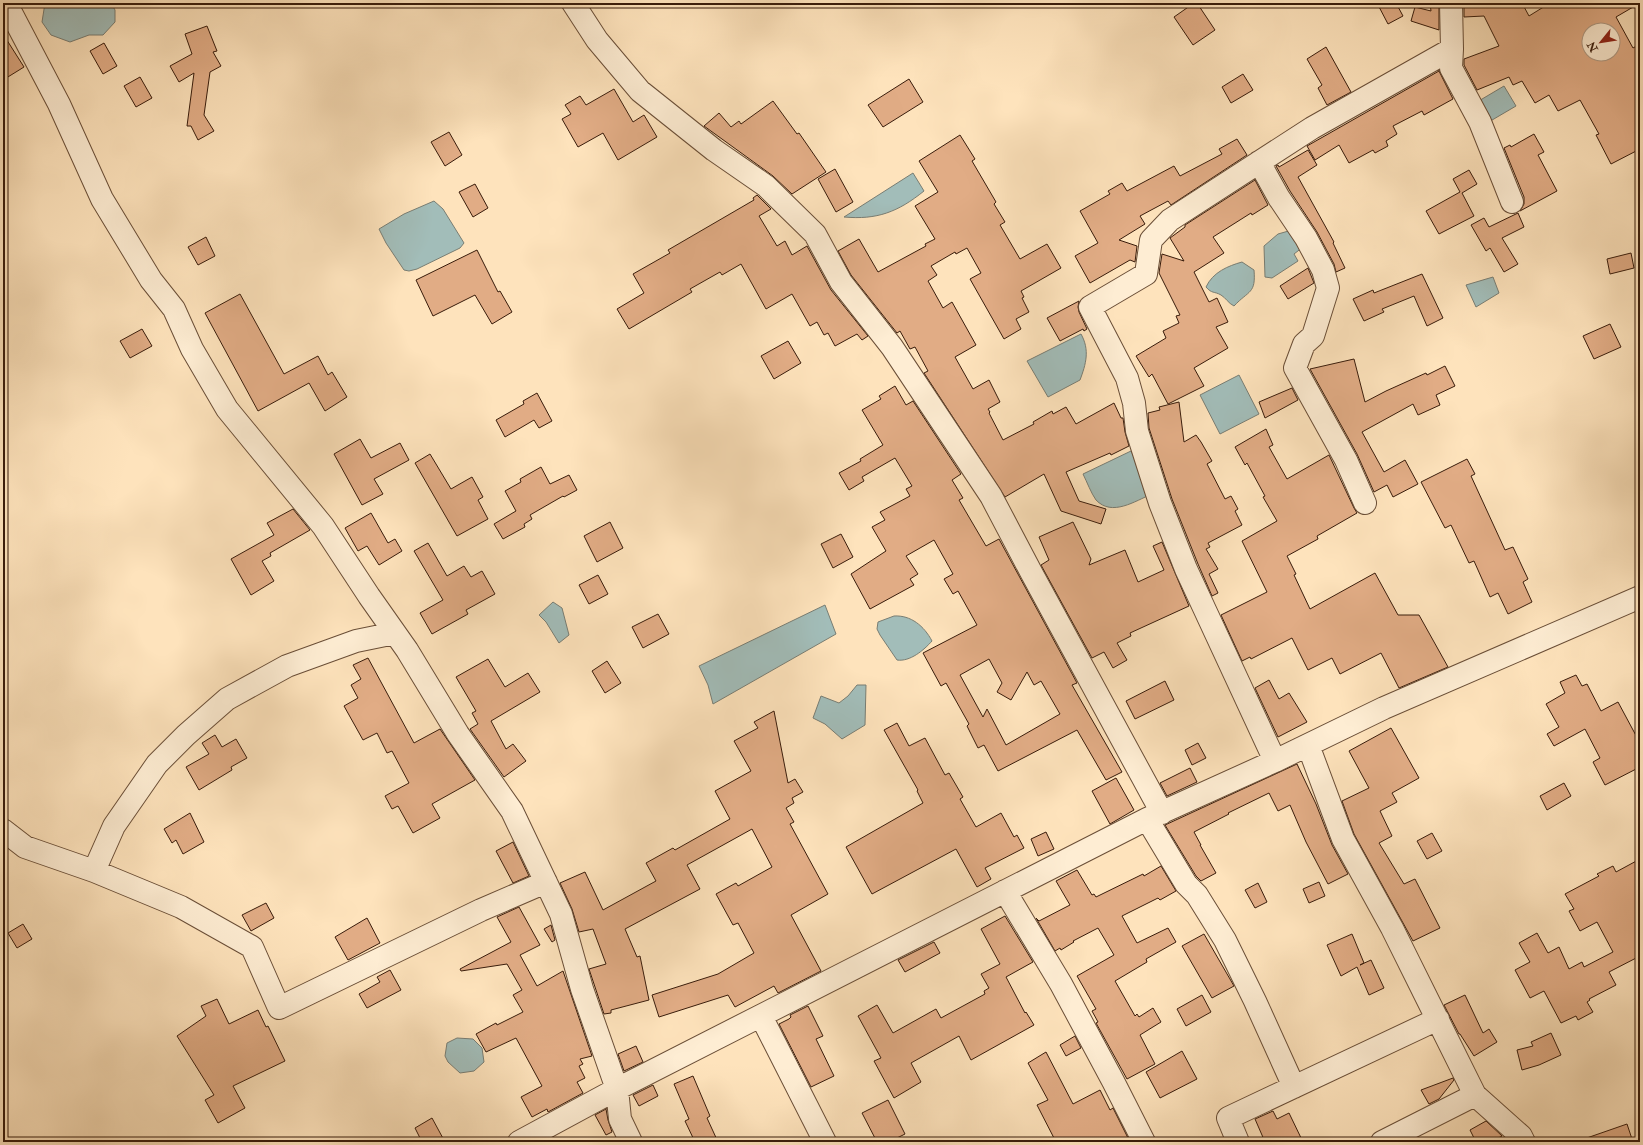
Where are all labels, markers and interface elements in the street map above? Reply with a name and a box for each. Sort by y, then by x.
north arrow [1581,22,1621,62]
text: N [1584,38,1601,55]

